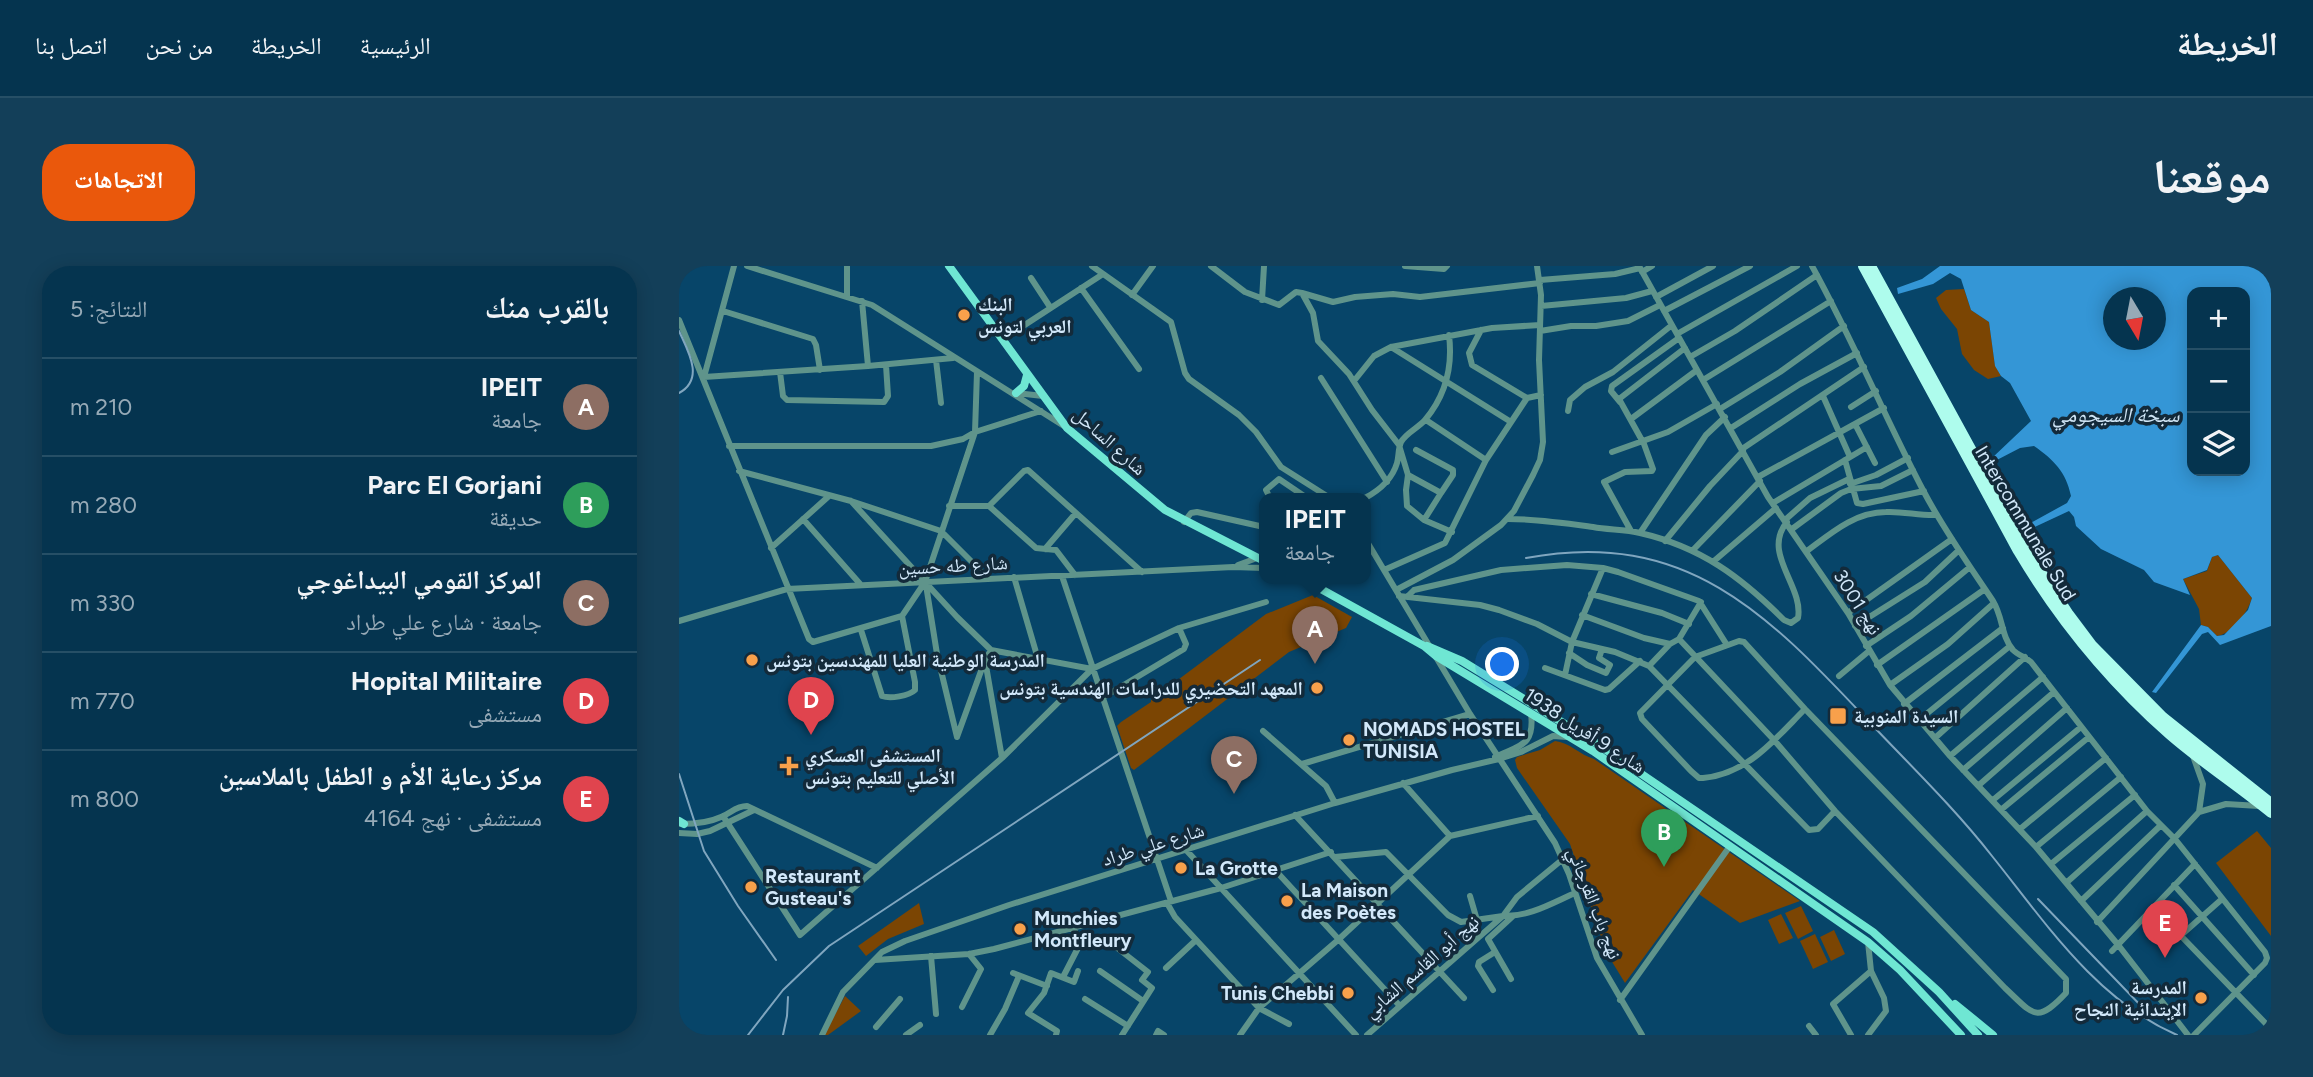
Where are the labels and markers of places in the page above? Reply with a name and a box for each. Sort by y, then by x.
place label: البنك العربي لتونس [978,293,1072,342]
marker: البنك العربي لتونس [956,307,972,323]
pin: A [1292,606,1338,664]
place label: المدرسة الوطنية العليا للمهندسين بتونس [766,649,1045,672]
marker: المدرسة الوطنية العليا للمهندسين بتونس [744,652,760,668]
pin: D [788,677,834,735]
place label: المعهد التحضيري للدراسات الهندسية بتونس [999,677,1303,704]
marker: المعهد التحضيري للدراسات الهندسية بتونس [1309,680,1325,696]
place label: السيدة المنوبية [1854,705,1959,728]
marker: السيدة المنوبية [1828,706,1848,726]
place label: NOMADS HOSTEL TUNISIA [1363,718,1525,763]
marker: NOMADS HOSTEL TUNISIA [1341,732,1357,748]
pin: C [1211,736,1257,794]
place label: المستشفى العسكري الأصلي للتعليم بتونس [805,744,955,793]
marker: المستشفى العسكري الأصلي للتعليم بتونس [779,756,799,776]
pin: B [1641,809,1687,867]
place label: La Grotte [1195,857,1278,880]
marker: La Grotte [1173,860,1189,876]
place label: Restaurant Gusteau's [765,865,861,910]
marker: Restaurant Gusteau's [743,879,759,895]
place label: La Maison des Poètes [1301,879,1396,924]
marker: La Maison des Poètes [1279,893,1295,909]
pin: E [2142,900,2188,958]
place label: Munchies Montfleury [1034,907,1131,952]
marker: Munchies Montfleury [1012,921,1028,937]
place label: المدرسة الإبتدائية النجاح [2074,976,2187,1021]
place label: Tunis Chebbi [1221,982,1334,1005]
marker: Tunis Chebbi [1340,985,1356,1001]
marker: المدرسة الإبتدائية النجاح [2193,990,2209,1006]

